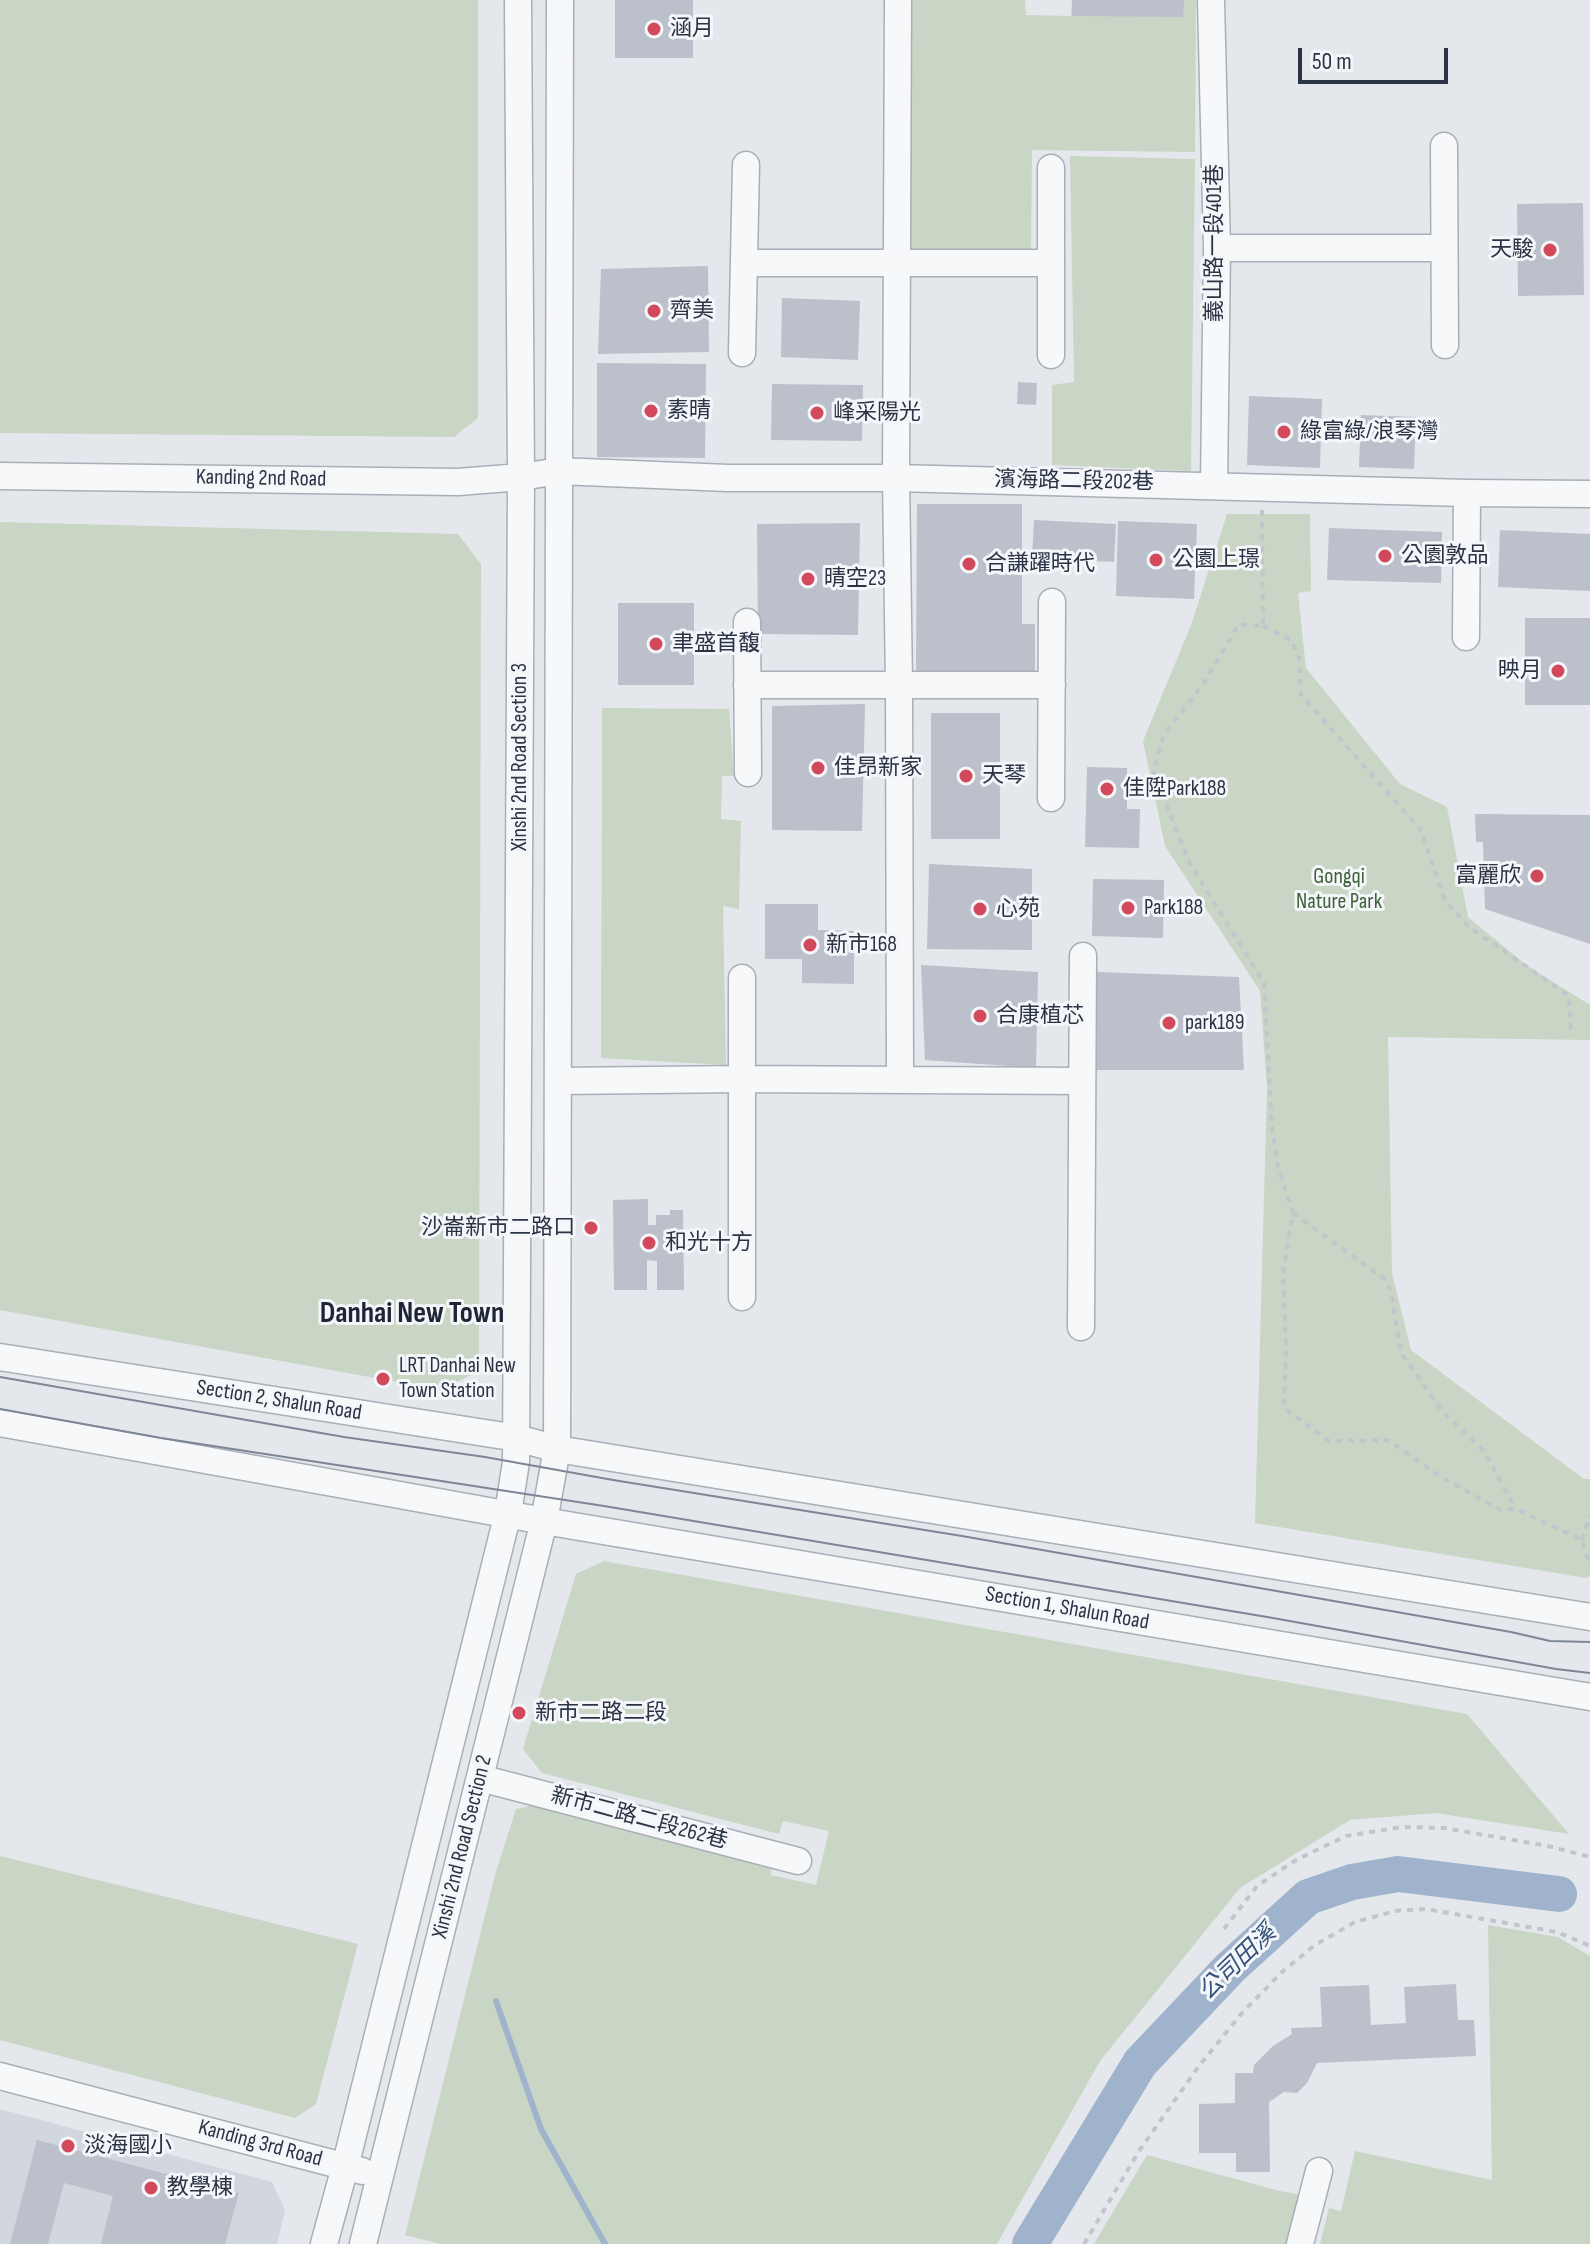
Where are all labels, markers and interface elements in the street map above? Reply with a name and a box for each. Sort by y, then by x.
place label: 涵月 [670,16,714,42]
marker: 涵月 [645,20,663,38]
scale bar [1302,32,1452,82]
text: 50 m [1312,47,1352,76]
street label: 義山路一段401巷 [1202,164,1228,322]
place label: 天駿 [1490,237,1534,263]
marker: 天駿 [1541,241,1559,259]
place label: 齊美 [670,298,714,324]
marker: 齊美 [645,302,663,320]
place label: 素晴 [667,398,711,424]
place label: 峰采陽光 [833,400,921,426]
marker: 素晴 [642,402,660,420]
marker: 峰采陽光 [808,404,826,422]
place label: 綠富綠/浪琴灣 [1300,419,1438,445]
marker: 綠富綠/浪琴灣 [1275,423,1293,441]
street label: Kanding 2nd Road [196,465,326,493]
street label: 濱海路二段202巷 [994,467,1154,497]
place label: 公園敦品 [1401,543,1489,569]
place label: 公園上璟 [1172,547,1260,573]
marker: 公園敦品 [1376,547,1394,565]
place label: 合謙躍時代 [985,551,1095,577]
marker: 公園上璟 [1147,551,1165,569]
marker: 合謙躍時代 [960,555,978,573]
place label: 晴空23 [824,566,886,592]
marker: 晴空23 [799,570,817,588]
place label: 聿盛首馥 [672,631,760,657]
marker: 聿盛首馥 [647,635,665,653]
place label: 映月 [1498,658,1542,684]
marker: 映月 [1549,662,1567,680]
street label: Xinshi 2nd Road Section 3 [507,663,533,851]
place label: 佳昂新家 [834,755,922,781]
marker: 佳昂新家 [809,759,827,777]
place label: 天琴 [982,763,1026,789]
marker: 天琴 [957,767,975,785]
place label: 佳陞Park188 [1123,776,1226,802]
marker: 佳陞Park188 [1098,780,1116,798]
place label: 富麗欣 [1455,863,1521,889]
park label: Gongqi Nature Park [1296,864,1382,916]
marker: 富麗欣 [1528,867,1546,885]
place label: Park188 [1144,895,1203,921]
place label: 心苑 [996,896,1040,922]
marker: Park188 [1119,899,1137,917]
marker: 心苑 [971,900,989,918]
place label: 新市168 [826,932,897,958]
marker: 新市168 [801,936,819,954]
place label: 合康植芯 [996,1003,1084,1029]
marker: 合康植芯 [971,1007,989,1025]
place label: park189 [1185,1010,1244,1036]
marker: park189 [1160,1014,1178,1032]
place label: 沙崙新市二路口 [421,1215,575,1241]
marker: 沙崙新市二路口 [582,1219,600,1237]
place label: 和光十方 [665,1230,753,1256]
marker: 和光十方 [640,1234,658,1252]
district label: Danhai New Town [320,1296,504,1332]
place label: LRT Danhai New Town Station [399,1353,516,1404]
marker: LRT Danhai New Town Station [374,1370,392,1388]
street label: Section 2, Shalun Road [195,1375,363,1427]
street label: Section 1, Shalun Road [983,1582,1151,1636]
place label: 新市二路二段 [535,1700,667,1726]
marker: 新市二路二段 [510,1704,528,1722]
street label: Xinshi 2nd Road Section 2 [427,1753,499,1941]
street label: 新市二路二段262巷 [548,1783,730,1855]
water label: 公司田溪 [1193,1919,1283,2007]
street label: Kanding 3rd Road [195,2115,325,2173]
place label: 淡海國小 [84,2133,172,2159]
marker: 淡海國小 [59,2137,77,2155]
place label: 教學棟 [167,2175,233,2201]
marker: 教學棟 [142,2179,160,2197]

